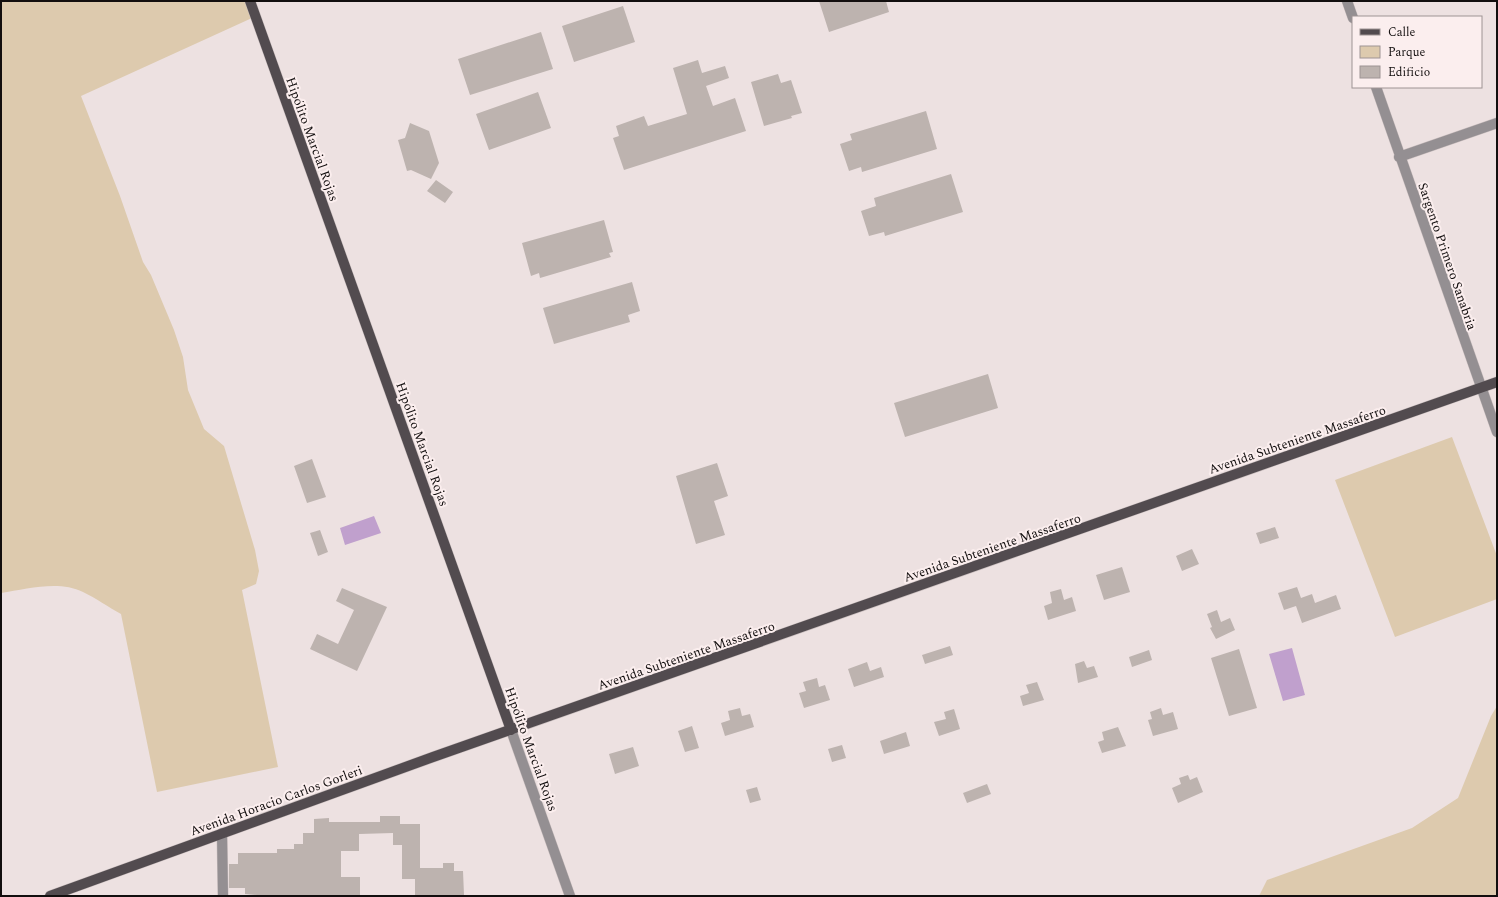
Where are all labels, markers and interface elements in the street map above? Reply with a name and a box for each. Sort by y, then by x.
legend [1352,16,1482,88]
text: Calle [1388,23,1416,42]
text: Parque [1388,43,1425,62]
text: Edificio [1388,63,1430,82]
street label: Hipólito Marcial Rojas [280,74,344,204]
street label: Sargento Primero Sanabria [1412,180,1482,333]
street label: Hipólito Marcial Rojas [390,379,454,509]
street label: Avenida Subteniente Massaferro [1206,400,1389,480]
street label: Avenida Subteniente Massaferro [901,508,1084,588]
street label: Avenida Subteniente Massaferro [595,616,778,696]
street label: Hipólito Marcial Rojas [499,684,563,814]
street label: Avenida Horacio Carlos Gorleri [187,760,365,841]

